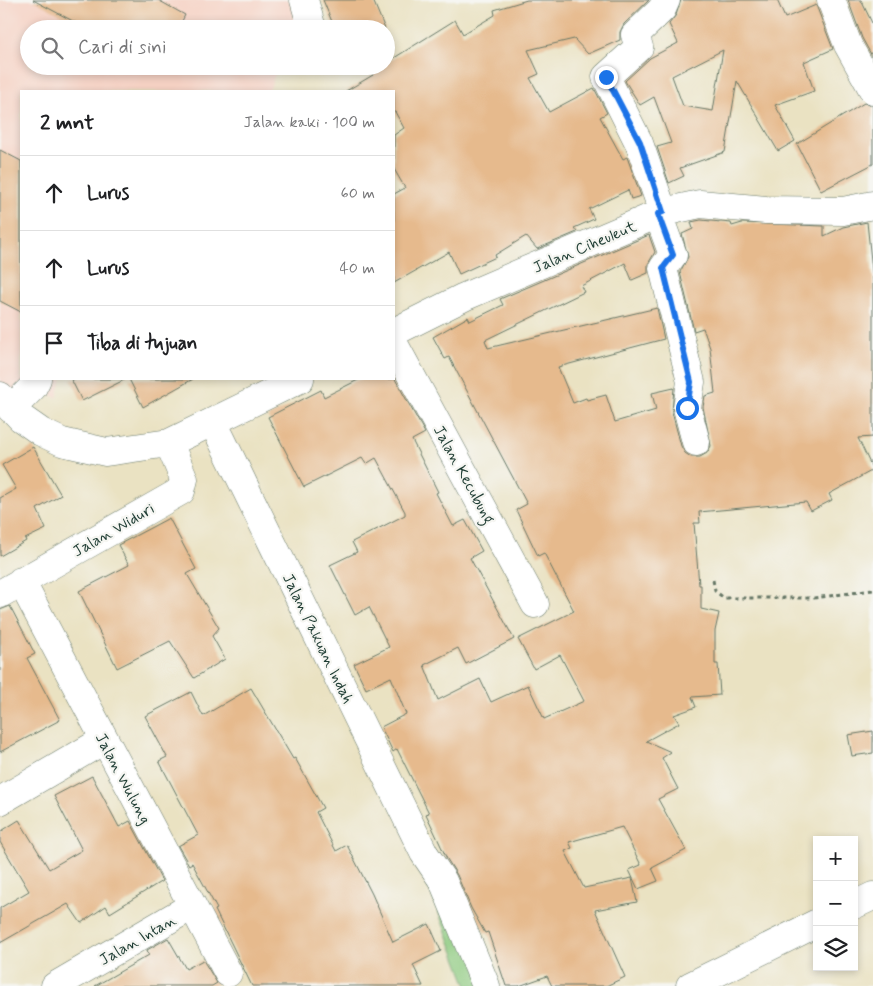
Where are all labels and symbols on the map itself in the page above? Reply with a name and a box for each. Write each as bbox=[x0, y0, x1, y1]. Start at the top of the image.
route end bbox=[595, 66, 618, 89]
street label: Jalan Ciheuleut bbox=[530, 216, 640, 279]
route start bbox=[676, 397, 699, 420]
street label: Jalan Kecubung bbox=[427, 422, 499, 528]
street label: Jalan Widuri bbox=[69, 498, 158, 562]
street label: Jalan Pakuan Indah bbox=[277, 570, 358, 707]
street label: Jalan Wulung bbox=[90, 730, 156, 828]
street label: Jalan Intan bbox=[96, 910, 180, 971]

